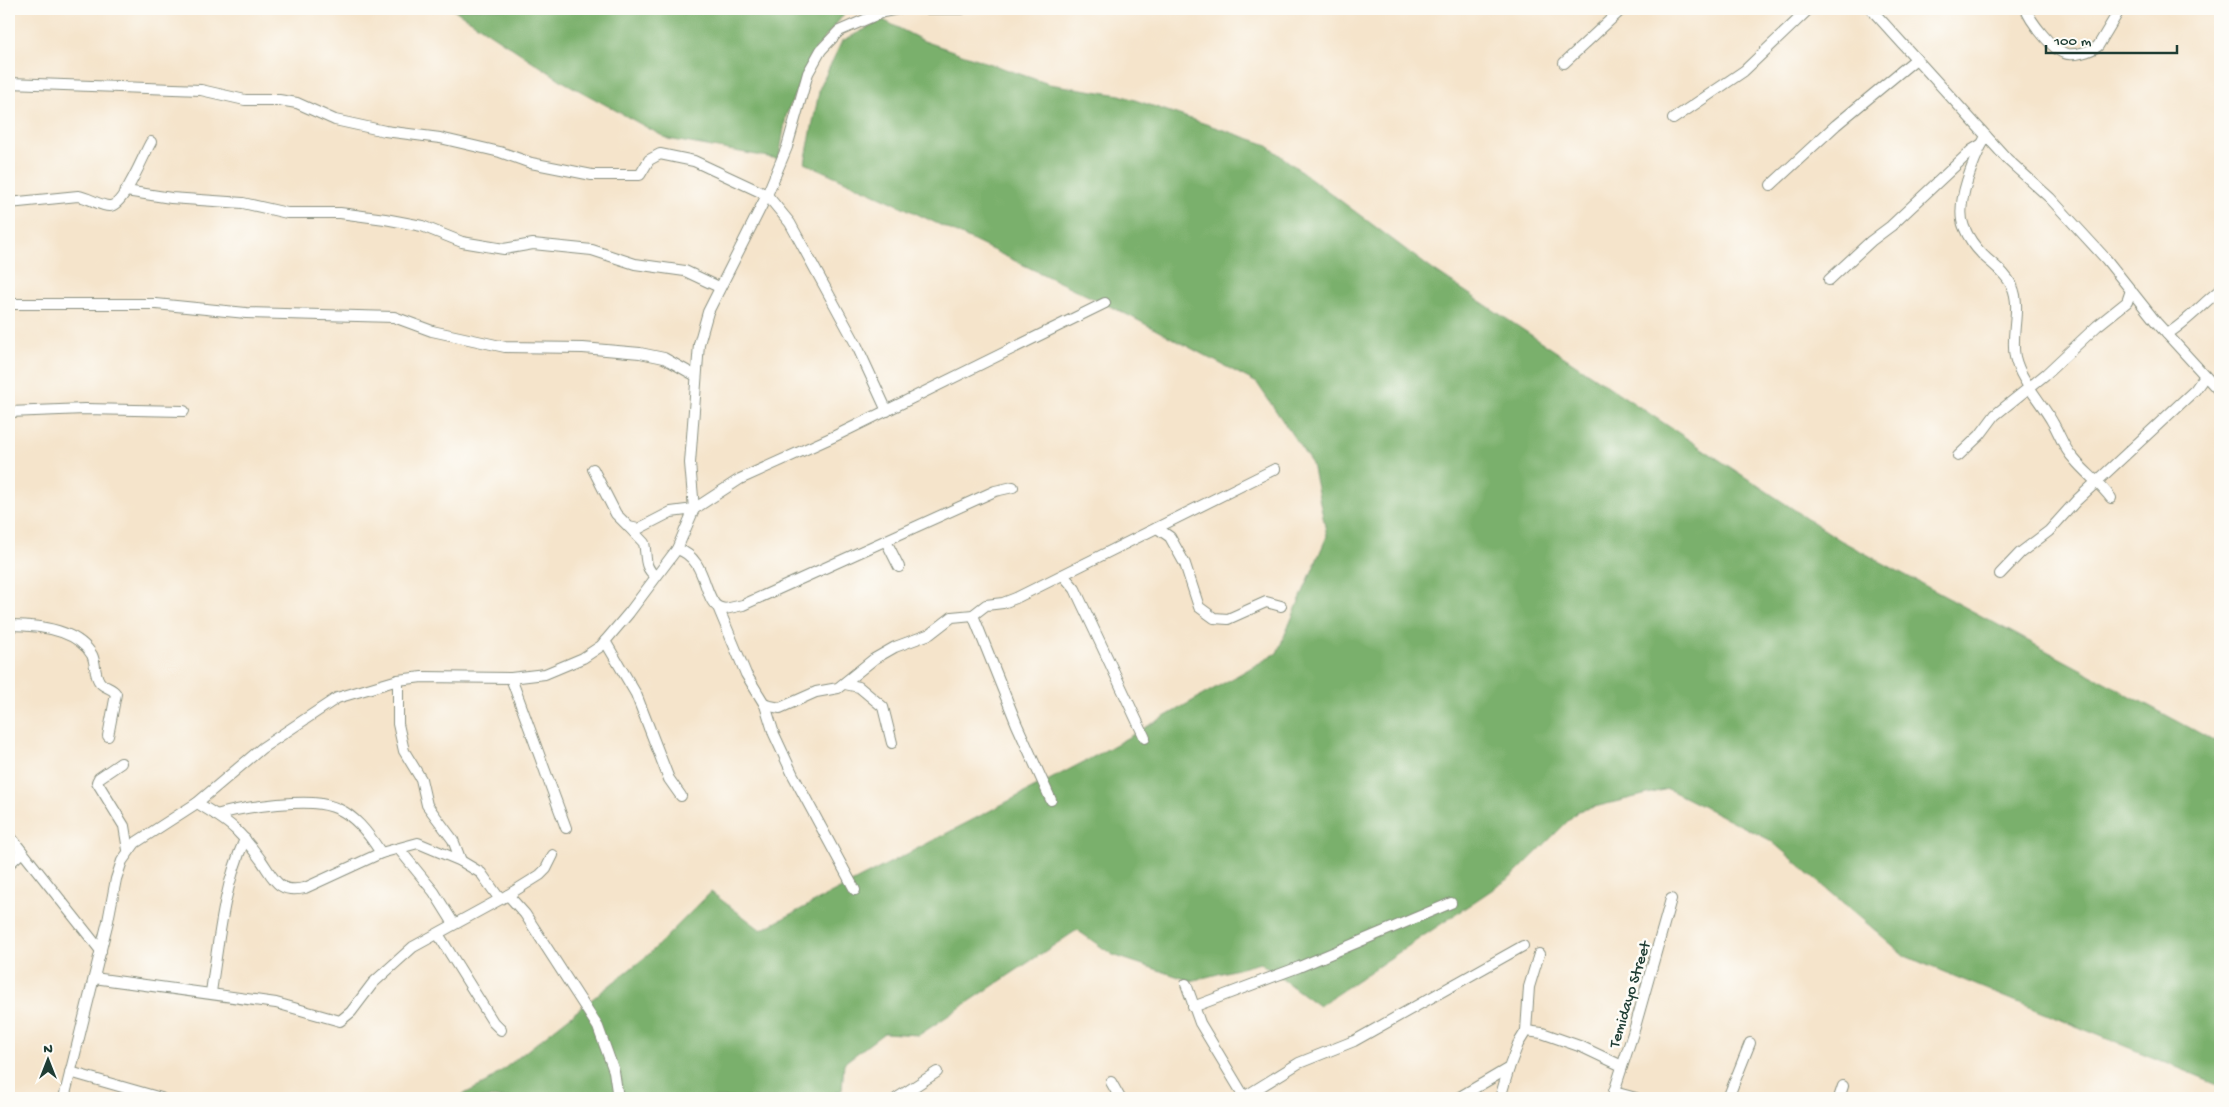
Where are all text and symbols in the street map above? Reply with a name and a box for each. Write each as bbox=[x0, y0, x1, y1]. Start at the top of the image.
scale bar bbox=[2046, 22, 2178, 54]
text: 100 m bbox=[2053, 33, 2092, 51]
street label: Temidayo Street bbox=[1606, 938, 1657, 1051]
north arrow bbox=[22, 1034, 72, 1084]
text: N bbox=[43, 1041, 53, 1058]

